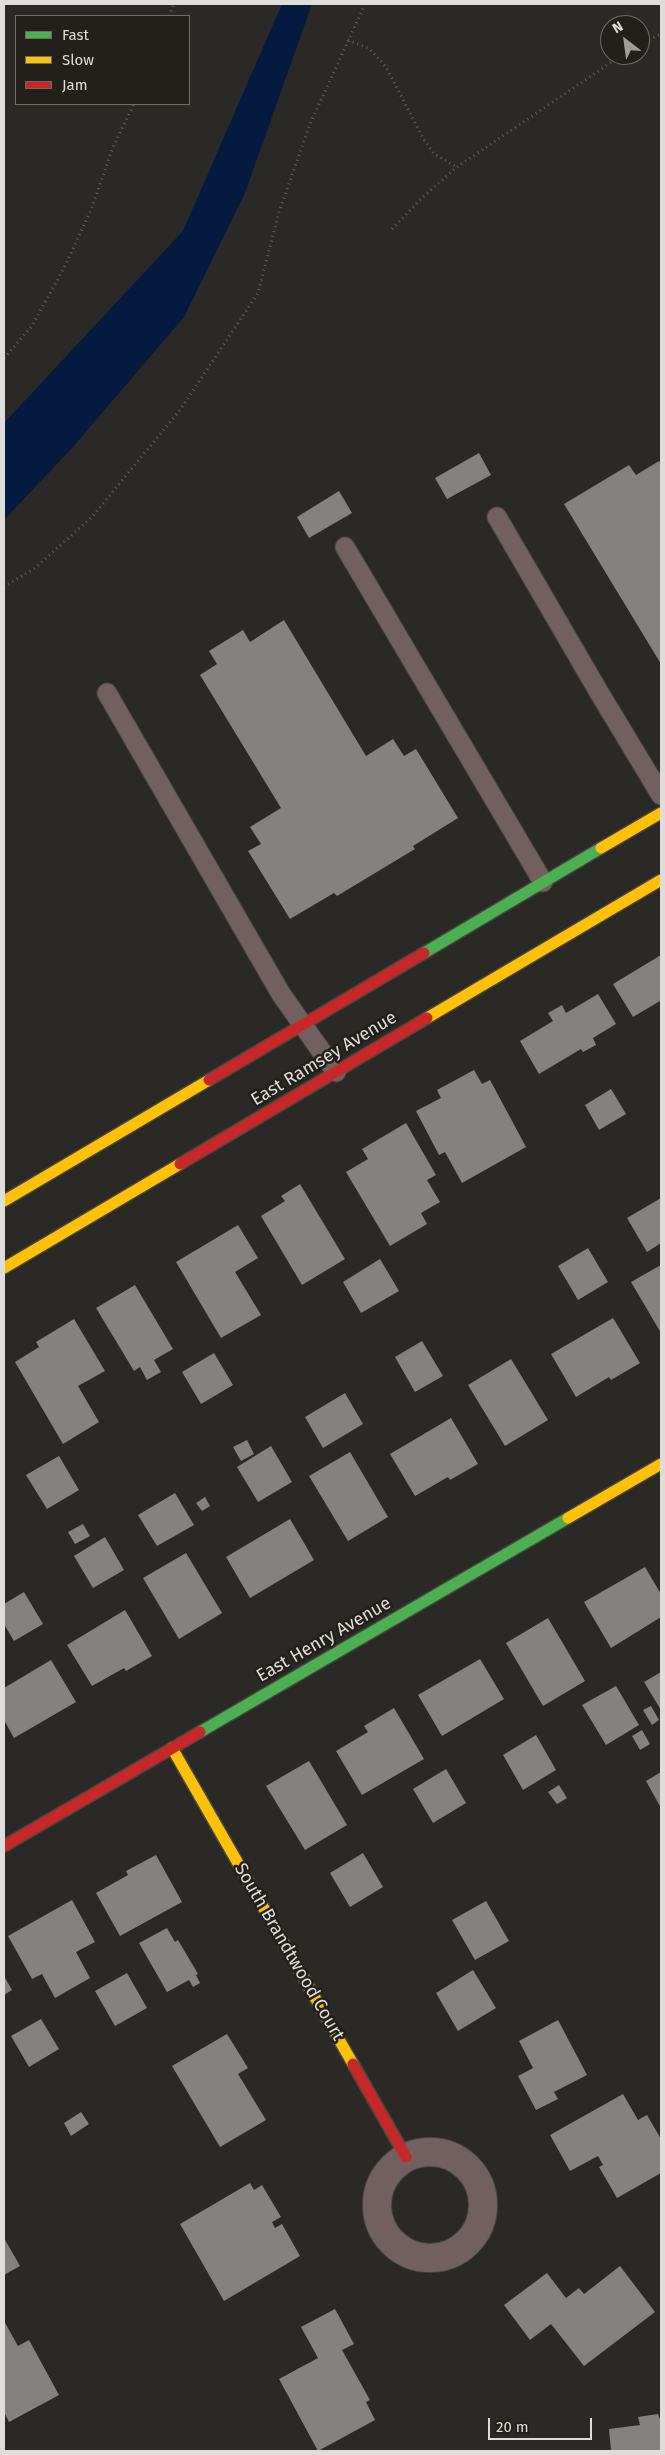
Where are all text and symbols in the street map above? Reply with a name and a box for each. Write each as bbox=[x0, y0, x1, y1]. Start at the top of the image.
legend bbox=[15, 15, 190, 105]
north arrow bbox=[600, 15, 650, 65]
text: N bbox=[609, 18, 626, 37]
text: Fast bbox=[62, 26, 89, 44]
text: Slow bbox=[62, 51, 94, 69]
text: Jam bbox=[62, 76, 88, 94]
street label: East Ramsey Avenue bbox=[247, 1007, 401, 1111]
street label: East Henry Avenue bbox=[253, 1593, 395, 1687]
street label: South Brandtwood Court bbox=[229, 1860, 349, 2044]
scale bar bbox=[490, 2408, 594, 2440]
text: 20 m bbox=[496, 2418, 529, 2436]

